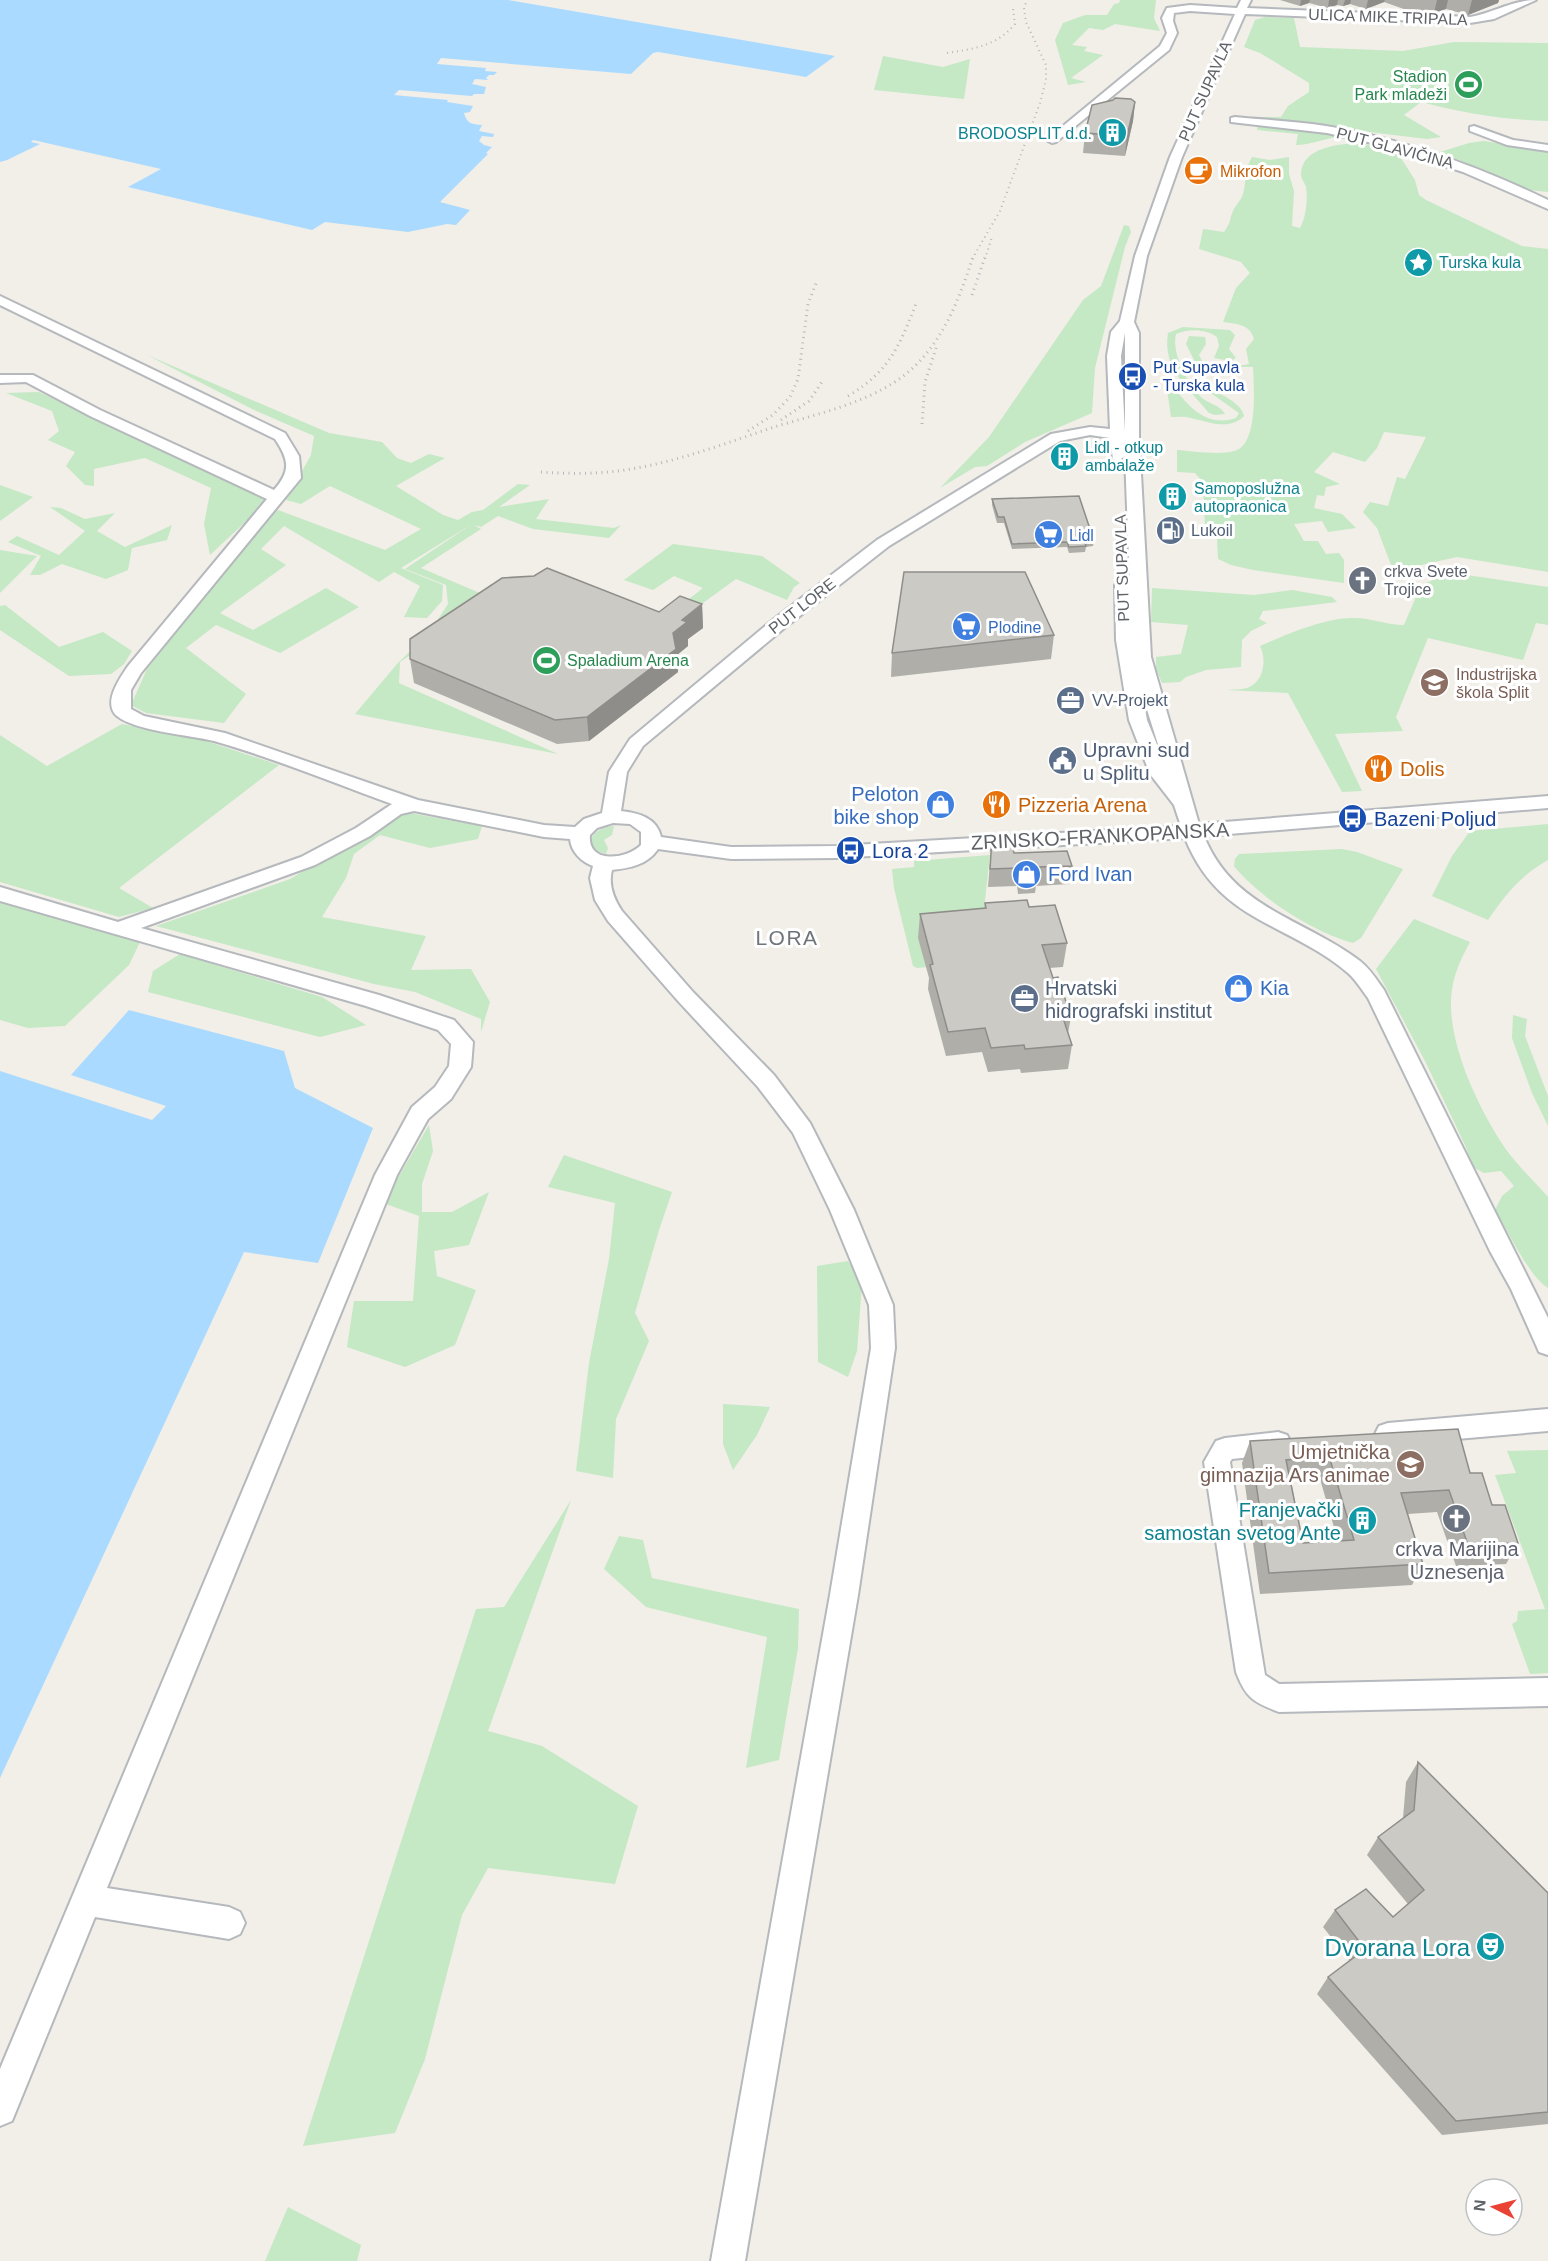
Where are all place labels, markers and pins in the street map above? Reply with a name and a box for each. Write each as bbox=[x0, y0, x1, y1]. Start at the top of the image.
place label: Stadion Park mladeži bbox=[1355, 68, 1447, 103]
sports icon: Stadion Park mladeži bbox=[1452, 69, 1484, 101]
building icon: BRODOSPLIT d.d. bbox=[1097, 117, 1129, 149]
place label: BRODOSPLIT d.d. bbox=[958, 125, 1092, 142]
cafe icon: Mikrofon bbox=[1183, 155, 1215, 187]
place label: Mikrofon bbox=[1220, 163, 1281, 180]
place icon: Turska kula bbox=[1402, 246, 1434, 278]
place label: Turska kula bbox=[1439, 254, 1521, 271]
place label: Put Supavla - Turska kula bbox=[1153, 359, 1245, 394]
bus stop icon: Put Supavla - Turska kula bbox=[1116, 360, 1148, 392]
place label: Lidl - otkup ambalaže bbox=[1085, 439, 1163, 474]
building icon: Lidl - otkup ambalaže bbox=[1048, 440, 1080, 472]
place label: Samoposlužna autopraonica bbox=[1194, 480, 1300, 515]
building icon: Samoposlužna autopraonica bbox=[1157, 481, 1189, 513]
fuel station icon: Lukoil bbox=[1154, 514, 1186, 546]
supermarket icon: Lidl bbox=[1032, 519, 1064, 551]
place label: Lukoil bbox=[1191, 522, 1233, 539]
place label: Lidl bbox=[1069, 527, 1094, 544]
place label: crkva Svete Trojice bbox=[1384, 563, 1468, 598]
church icon: crkva Svete Trojice bbox=[1347, 564, 1379, 596]
supermarket icon: Plodine bbox=[951, 611, 983, 643]
place label: Plodine bbox=[988, 619, 1041, 636]
sports icon: Spaladium Arena bbox=[530, 644, 562, 676]
place label: Spaladium Arena bbox=[567, 652, 689, 669]
place label: Industrijska škola Split bbox=[1456, 666, 1537, 701]
school or university icon: Industrijska škola Split bbox=[1419, 667, 1451, 699]
office icon: VV-Projekt bbox=[1055, 684, 1087, 716]
place label: VV-Projekt bbox=[1092, 692, 1168, 709]
place label: Upravni sud u Splitu bbox=[1083, 739, 1190, 784]
public building icon: Upravni sud u Splitu bbox=[1046, 745, 1078, 777]
restaurant icon: Dolis bbox=[1363, 753, 1395, 785]
place label: Dolis bbox=[1400, 758, 1444, 780]
place label: Peloton bike shop bbox=[833, 783, 919, 828]
shop icon: Peloton bike shop bbox=[924, 789, 956, 821]
restaurant icon: Pizzeria Arena bbox=[981, 789, 1013, 821]
place label: Pizzeria Arena bbox=[1018, 794, 1148, 816]
bus stop icon: Bazeni Poljud bbox=[1337, 803, 1369, 835]
place label: Bazeni Poljud bbox=[1374, 808, 1496, 830]
bus stop icon: Lora 2 bbox=[835, 835, 867, 867]
place label: Lora 2 bbox=[872, 840, 929, 862]
shop icon: Ford Ivan bbox=[1011, 858, 1043, 890]
place label: Ford Ivan bbox=[1048, 863, 1132, 885]
shop icon: Kia bbox=[1223, 972, 1255, 1004]
place label: Hrvatski hidrografski institut bbox=[1045, 977, 1212, 1022]
place label: Kia bbox=[1260, 977, 1290, 999]
office icon: Hrvatski hidrografski institut bbox=[1008, 983, 1040, 1015]
place label: Umjetnička gimnazija Ars animae bbox=[1200, 1441, 1391, 1486]
school or university icon: Umjetnička gimnazija Ars animae bbox=[1395, 1448, 1427, 1480]
place label: Franjevački samostan svetog Ante bbox=[1144, 1499, 1341, 1544]
church icon: crkva Marijina Uznesenja bbox=[1441, 1503, 1473, 1535]
building icon: Franjevački samostan svetog Ante bbox=[1346, 1505, 1378, 1537]
place label: crkva Marijina Uznesenja bbox=[1395, 1538, 1520, 1583]
theatre icon: Dvorana Lora bbox=[1475, 1931, 1507, 1963]
place label: Dvorana Lora bbox=[1325, 1934, 1471, 1961]

